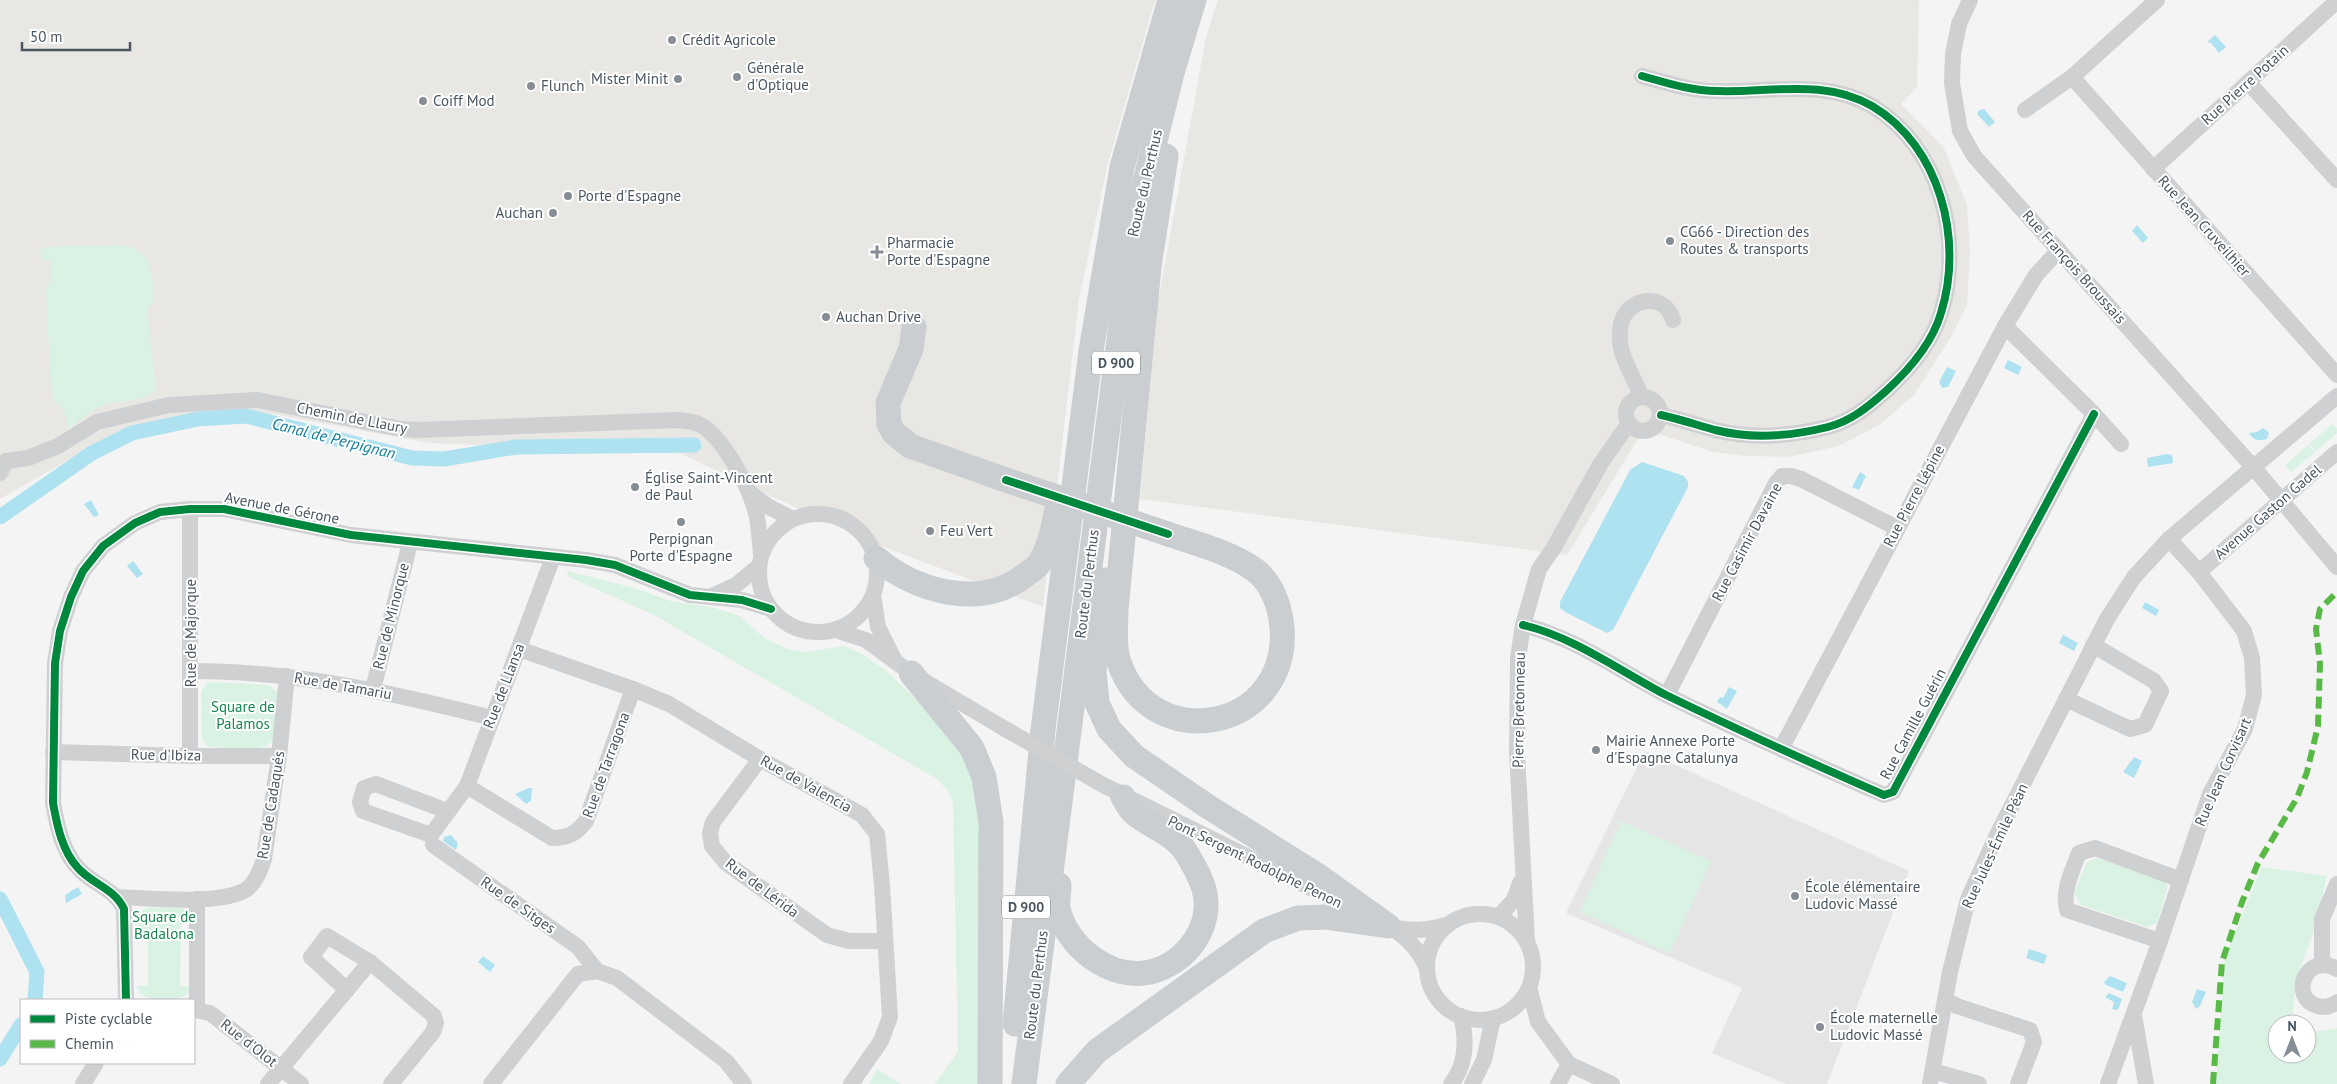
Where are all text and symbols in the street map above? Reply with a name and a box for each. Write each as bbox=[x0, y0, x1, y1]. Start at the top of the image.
scale bar bbox=[22, 20, 130, 52]
text: 50 m bbox=[30, 27, 63, 46]
place label: Crédit Agricole bbox=[682, 30, 776, 49]
marker: Crédit Agricole bbox=[666, 34, 678, 46]
street label: Rue Pierre Potain bbox=[2197, 40, 2292, 129]
place label: Générale d'Optique bbox=[747, 58, 809, 94]
place label: Mister Minit bbox=[591, 69, 668, 88]
marker: Générale d'Optique bbox=[731, 71, 743, 83]
marker: Mister Minit bbox=[672, 73, 684, 85]
place label: Flunch bbox=[541, 76, 584, 95]
marker: Flunch bbox=[525, 80, 537, 92]
place label: Coiff Mod bbox=[433, 91, 495, 110]
marker: Coiff Mod bbox=[417, 95, 429, 107]
street label: Route du Perthus bbox=[1123, 127, 1166, 238]
street label: Rue Jean Cruveilhier bbox=[2154, 171, 2255, 280]
place label: Porte d'Espagne bbox=[578, 186, 681, 205]
marker: Porte d'Espagne bbox=[562, 190, 574, 202]
place label: Auchan bbox=[496, 203, 543, 222]
street label: Rue François Broussais bbox=[2018, 206, 2130, 327]
marker: Auchan bbox=[547, 207, 559, 219]
place label: CG66 - Direction des Routes & transports bbox=[1680, 222, 1809, 258]
place label: Pharmacie Porte d'Espagne bbox=[887, 233, 990, 269]
marker: CG66 - Direction des Routes & transports bbox=[1664, 235, 1676, 247]
marker: Pharmacie Porte d'Espagne bbox=[871, 246, 883, 258]
place label: Auchan Drive bbox=[836, 307, 921, 326]
marker: Auchan Drive bbox=[820, 311, 832, 323]
road number: D 900 bbox=[1092, 352, 1140, 374]
street label: Chemin de Llaury bbox=[295, 397, 409, 438]
water label: Canal de Perpignan bbox=[270, 413, 398, 463]
street label: Rue Pierre Lépine bbox=[1879, 442, 1948, 550]
street label: Avenue Gaston Gadel bbox=[2210, 460, 2326, 563]
place label: Église Saint-Vincent de Paul bbox=[645, 468, 773, 504]
street label: Rue Casimir Davaine bbox=[1707, 479, 1786, 604]
marker: Église Saint-Vincent de Paul bbox=[629, 481, 641, 493]
street label: Avenue de Gérone bbox=[223, 487, 341, 528]
marker: Perpignan Porte d'Espagne bbox=[675, 516, 687, 528]
place label: Feu Vert bbox=[940, 521, 993, 540]
marker: Feu Vert bbox=[924, 525, 936, 537]
street label: Route du Perthus bbox=[1070, 528, 1103, 640]
place label: Perpignan Porte d'Espagne bbox=[629, 529, 733, 565]
street label: Rue de Minorque bbox=[368, 561, 413, 671]
street label: Rue de Majorque bbox=[181, 579, 200, 687]
street label: Rue de Llansa bbox=[479, 641, 528, 731]
street label: Pierre Bretonneau bbox=[1508, 652, 1529, 768]
street label: Rue Camille Guérin bbox=[1875, 665, 1950, 783]
street label: Rue de Tamariu bbox=[293, 668, 393, 703]
park label: Square de Palamos bbox=[211, 697, 275, 733]
street label: Rue de Tarragona bbox=[578, 709, 633, 820]
street label: Rue Jean Corvisart bbox=[2190, 715, 2255, 829]
place label: Mairie Annexe Porte d'Espagne Catalunya bbox=[1606, 731, 1739, 767]
street label: Rue d'Ibiza bbox=[131, 744, 201, 765]
marker: Mairie Annexe Porte d'Espagne Catalunya bbox=[1590, 744, 1602, 756]
street label: Rue de Cadaqués bbox=[253, 749, 288, 860]
street label: Rue de Valencia bbox=[757, 751, 855, 816]
street label: Rue Jules-Émile Péan bbox=[1957, 780, 2032, 911]
street label: Pont Sergent Rodolphe Penon bbox=[1165, 811, 1345, 912]
street label: Rue de Lérida bbox=[722, 854, 803, 921]
street label: Rue de Sitges bbox=[477, 872, 559, 937]
place label: École élémentaire Ludovic Massé bbox=[1805, 877, 1920, 913]
marker: École élémentaire Ludovic Massé bbox=[1789, 890, 1801, 902]
road number: D 900 bbox=[1002, 896, 1050, 919]
park label: Square de Badalona bbox=[132, 907, 196, 943]
street label: Route du Perthus bbox=[1019, 929, 1052, 1041]
legend bbox=[20, 999, 195, 1064]
place label: École maternelle Ludovic Massé bbox=[1830, 1008, 1938, 1044]
text: Piste cyclable bbox=[65, 1009, 152, 1028]
street label: Rue d'Olot bbox=[217, 1014, 282, 1071]
north arrow bbox=[2267, 1014, 2317, 1064]
text: N bbox=[2287, 1017, 2297, 1035]
marker: École maternelle Ludovic Massé bbox=[1814, 1021, 1826, 1033]
text: Chemin bbox=[65, 1034, 114, 1053]

